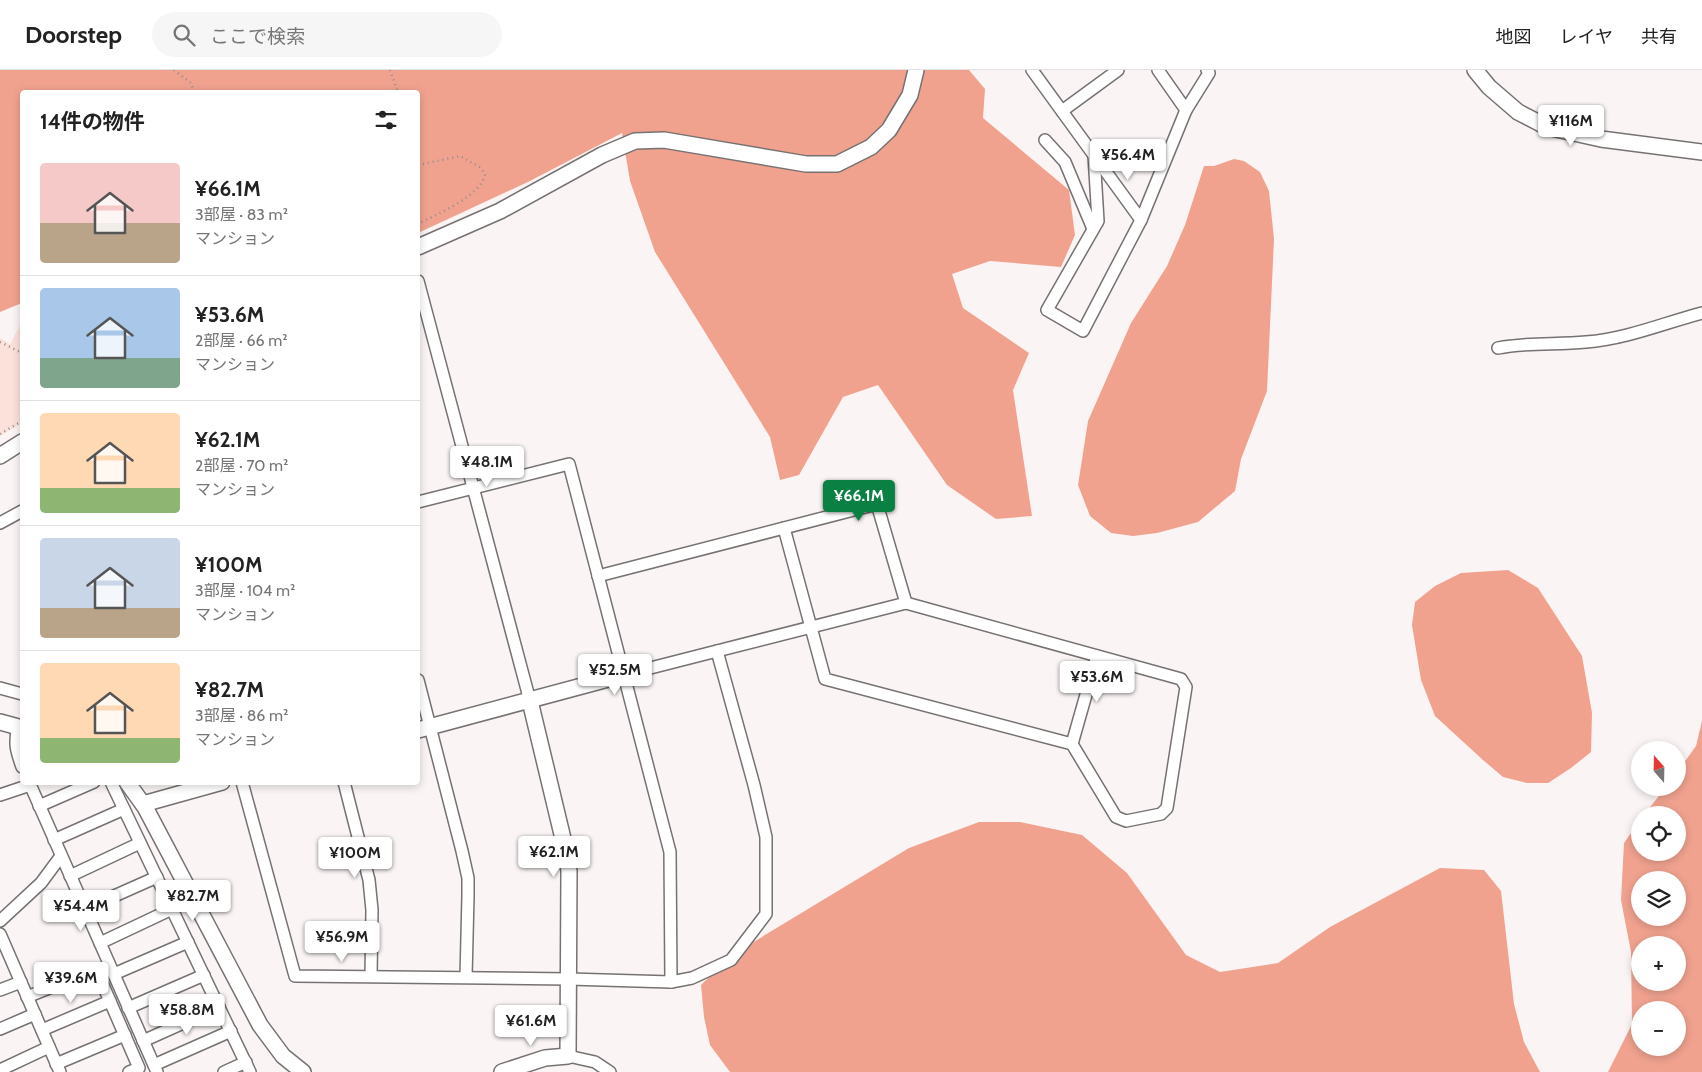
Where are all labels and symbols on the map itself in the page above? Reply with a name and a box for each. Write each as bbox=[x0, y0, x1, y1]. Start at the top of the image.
pin: ¥116M bbox=[1536, 104, 1606, 147]
pin: ¥56.4M bbox=[1087, 138, 1169, 181]
pin: ¥48.1M bbox=[446, 446, 528, 488]
pin: ¥66.1M bbox=[818, 480, 900, 522]
pin: ¥52.5M bbox=[574, 654, 656, 696]
pin: ¥53.6M bbox=[1056, 660, 1138, 703]
north arrow bbox=[1631, 741, 1686, 796]
pin: ¥100M bbox=[320, 836, 390, 879]
pin: ¥62.1M bbox=[513, 836, 595, 878]
pin: ¥82.7M bbox=[152, 880, 234, 922]
pin: ¥54.4M bbox=[40, 890, 122, 932]
pin: ¥56.9M bbox=[301, 920, 383, 963]
pin: ¥39.6M bbox=[30, 962, 112, 1004]
pin: ¥58.8M bbox=[146, 994, 228, 1036]
pin: ¥61.6M bbox=[490, 1004, 572, 1047]

